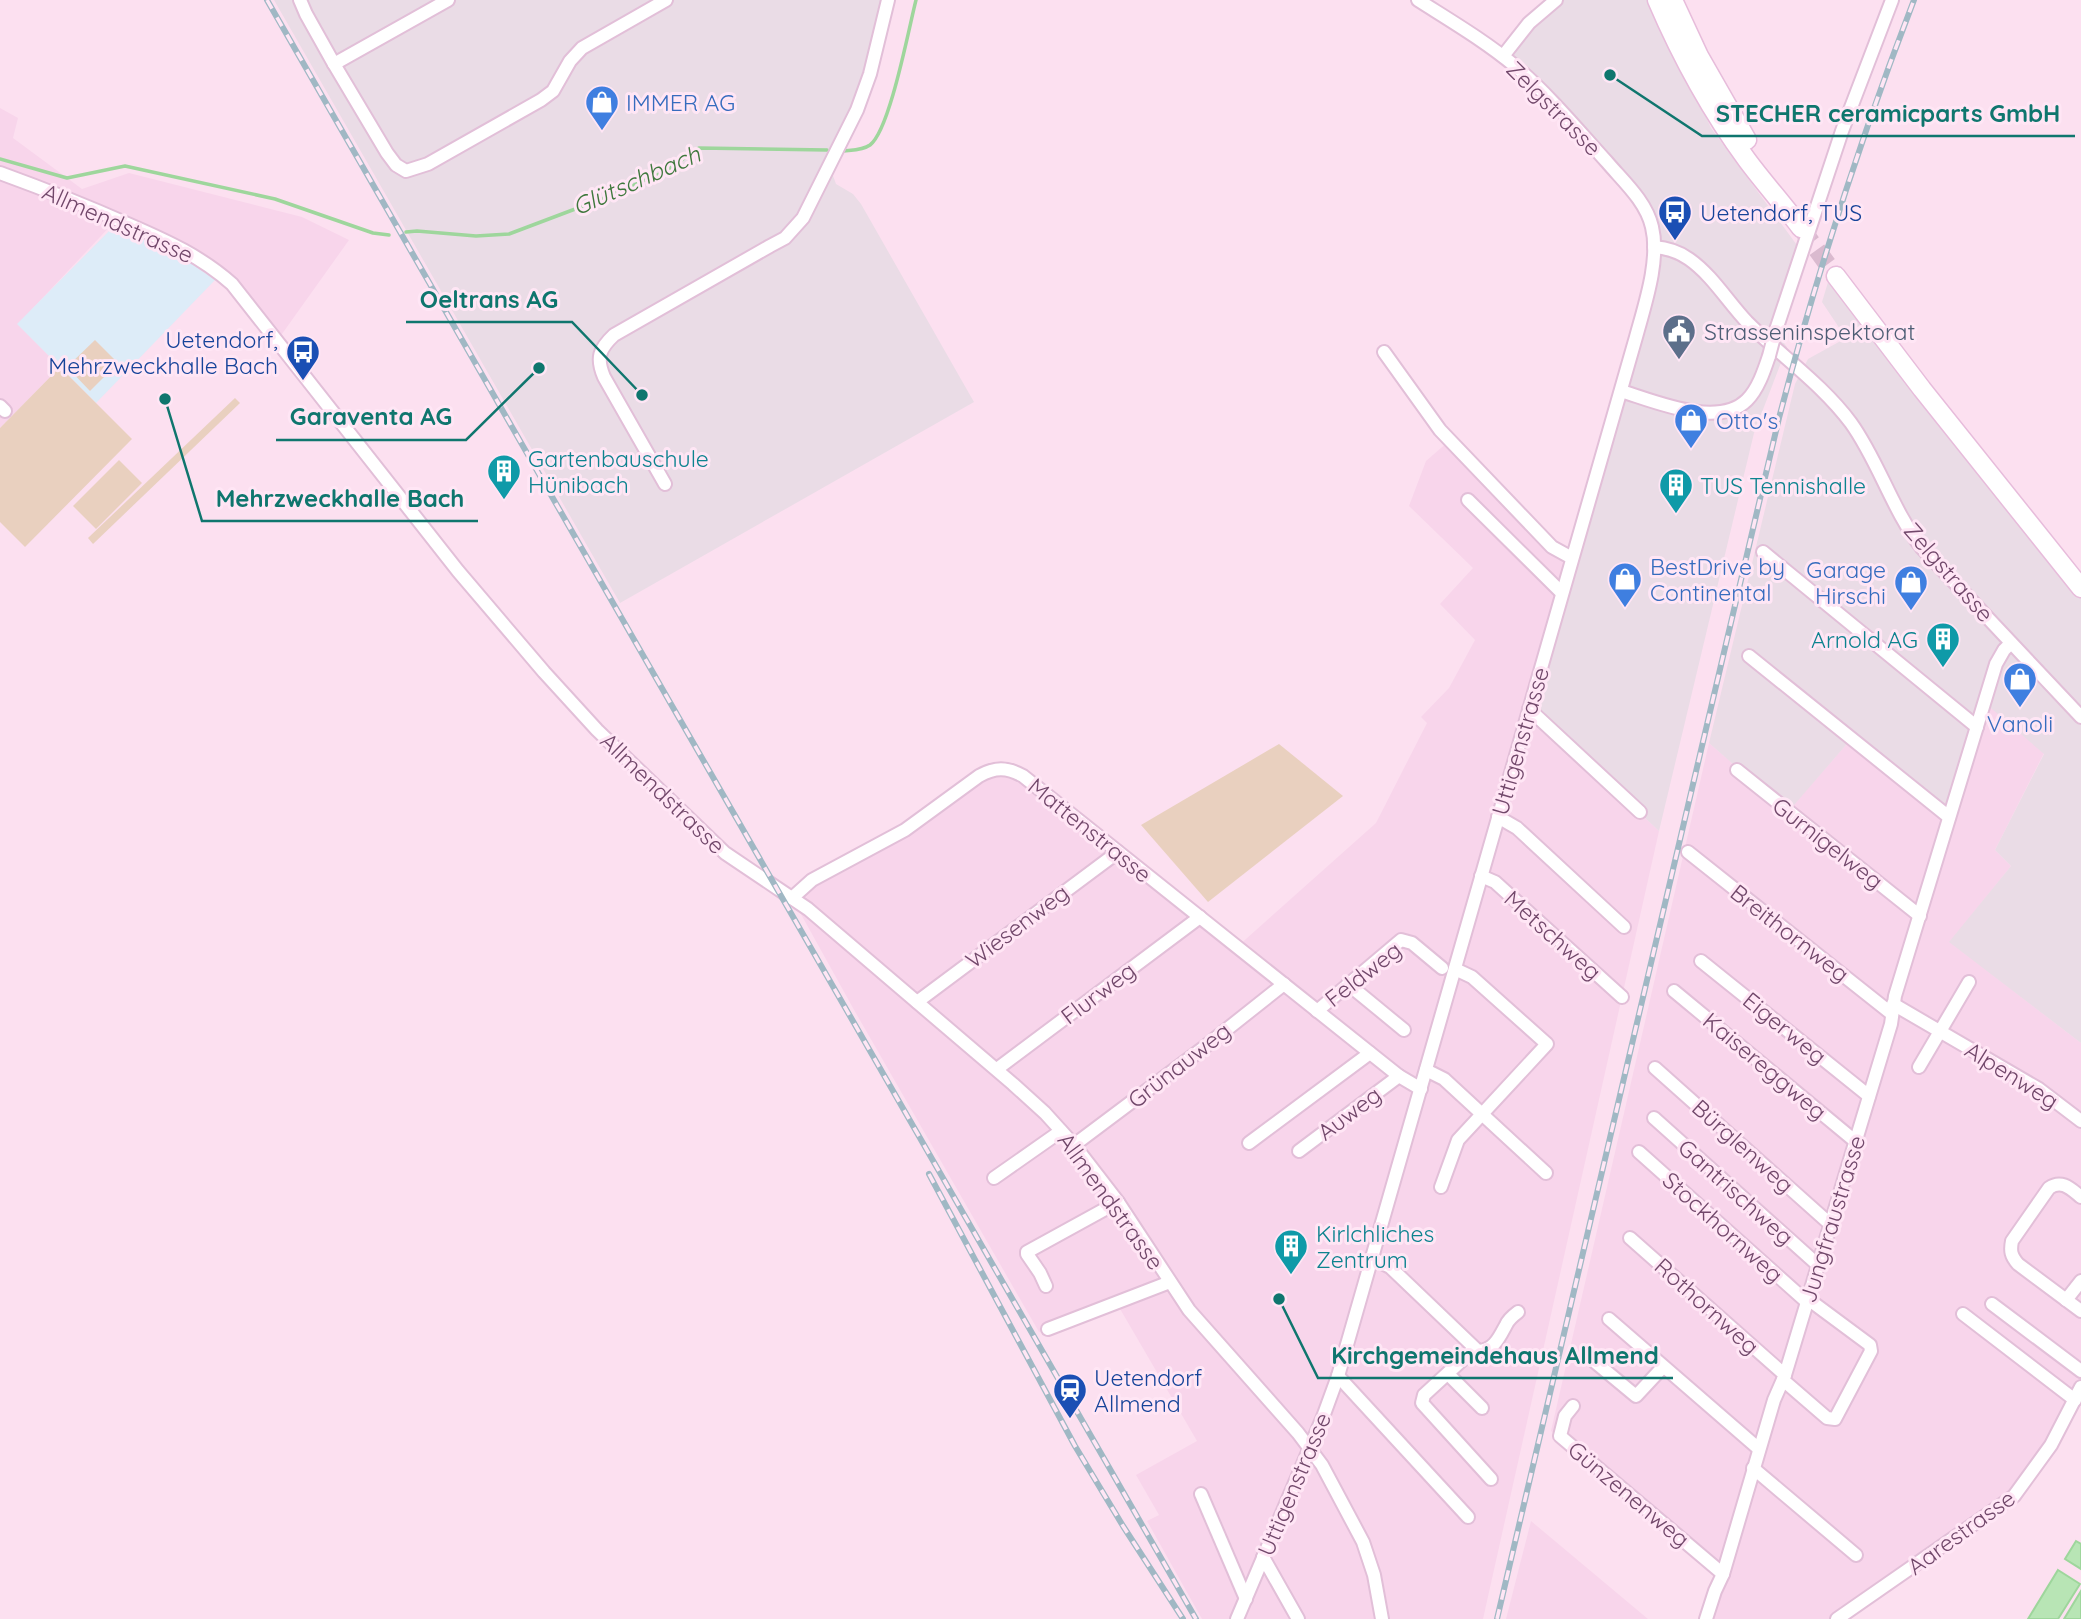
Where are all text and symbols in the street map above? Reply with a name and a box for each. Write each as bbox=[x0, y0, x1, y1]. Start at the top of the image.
street label: Zelgstrasse bbox=[1500, 54, 1608, 162]
shop icon: IMMER AG bbox=[583, 83, 621, 132]
place label: IMMER AG bbox=[626, 88, 735, 117]
callout: STECHER ceramicparts GmbH bbox=[1702, 91, 2075, 136]
text: STECHER ceramicparts GmbH bbox=[1716, 98, 2060, 128]
water label: Glütschbach bbox=[567, 138, 705, 222]
street label: Allmendstrasse bbox=[38, 177, 198, 269]
bus stop icon: Uetendorf, TUS bbox=[1656, 193, 1694, 242]
place label: Uetendorf, TUS bbox=[1700, 198, 1862, 227]
callout: Oeltrans AG bbox=[406, 277, 572, 322]
text: Oeltrans AG bbox=[420, 284, 558, 314]
public building icon: Strasseninspektorat bbox=[1660, 312, 1698, 361]
place label: Strasseninspektorat bbox=[1704, 317, 1915, 346]
place label: Uetendorf, Mehrzweckhalle Bach bbox=[48, 325, 278, 380]
bus stop icon: Uetendorf, Mehrzweckhalle Bach bbox=[284, 333, 322, 382]
callout: Garaventa AG bbox=[276, 395, 466, 440]
text: Garaventa AG bbox=[290, 401, 452, 431]
shop icon: Otto's bbox=[1672, 401, 1710, 450]
place label: Otto's bbox=[1716, 406, 1778, 435]
place label: Gartenbauschule Hünibach bbox=[528, 444, 709, 499]
building icon: Gartenbauschule Hünibach bbox=[485, 452, 523, 501]
building icon: TUS Tennishalle bbox=[1657, 466, 1695, 515]
place label: TUS Tennishalle bbox=[1700, 471, 1866, 500]
callout: Mehrzweckhalle Bach bbox=[202, 476, 478, 521]
text: Mehrzweckhalle Bach bbox=[216, 483, 464, 513]
street label: Zelgstrasse bbox=[1898, 516, 2000, 628]
place label: BestDrive by Continental bbox=[1650, 552, 1785, 607]
place label: Garage Hirschi bbox=[1806, 555, 1886, 610]
shop icon: BestDrive by Continental bbox=[1606, 560, 1644, 609]
shop icon: Garage Hirschi bbox=[1892, 563, 1930, 612]
building icon: Arnold AG bbox=[1924, 620, 1962, 669]
place label: Arnold AG bbox=[1811, 625, 1918, 654]
shop icon: Vanoli bbox=[2001, 660, 2039, 709]
street label: Uttigenstrasse bbox=[1485, 664, 1555, 818]
place label: Vanoli bbox=[1987, 709, 2053, 738]
street label: Allmendstrasse bbox=[595, 726, 731, 860]
street label: Mattenstrasse bbox=[1022, 771, 1158, 889]
street label: Gurnigelweg bbox=[1767, 791, 1889, 895]
street label: Wiesenweg bbox=[960, 878, 1074, 974]
street label: Breithornweg bbox=[1725, 878, 1855, 988]
street label: Metschweg bbox=[1498, 884, 1608, 986]
street label: Feldweg bbox=[1319, 935, 1407, 1013]
street label: Flurweg bbox=[1055, 956, 1141, 1030]
street label: Eigerweg bbox=[1737, 985, 1833, 1071]
street label: Kaisereggweg bbox=[1697, 1006, 1833, 1126]
street label: Grünauweg bbox=[1122, 1016, 1236, 1114]
street label: Alpenweg bbox=[1960, 1035, 2064, 1115]
street label: Auweg bbox=[1311, 1080, 1387, 1146]
street label: Bürglenweg bbox=[1686, 1093, 1800, 1199]
street label: Allmendstrasse bbox=[1052, 1127, 1170, 1275]
street label: Jungfraustrasse bbox=[1793, 1132, 1871, 1306]
street label: Gantrischweg bbox=[1672, 1133, 1800, 1251]
street label: Stockhornweg bbox=[1657, 1165, 1789, 1289]
place label: Kirlchliches Zentrum bbox=[1316, 1219, 1434, 1274]
building icon: Kirlchliches Zentrum bbox=[1272, 1227, 1310, 1276]
street label: Rothornweg bbox=[1649, 1252, 1765, 1360]
callout: Kirchgemeindehaus Allmend bbox=[1318, 1333, 1673, 1378]
text: Kirchgemeindehaus Allmend bbox=[1331, 1340, 1659, 1370]
place label: Uetendorf Allmend bbox=[1094, 1363, 1202, 1418]
station icon: Uetendorf Allmend bbox=[1051, 1371, 1089, 1420]
street label: Uttigenstrasse bbox=[1251, 1408, 1337, 1560]
street label: Günzenenweg bbox=[1562, 1435, 1696, 1553]
street label: Aarestrasse bbox=[1901, 1483, 2021, 1581]

